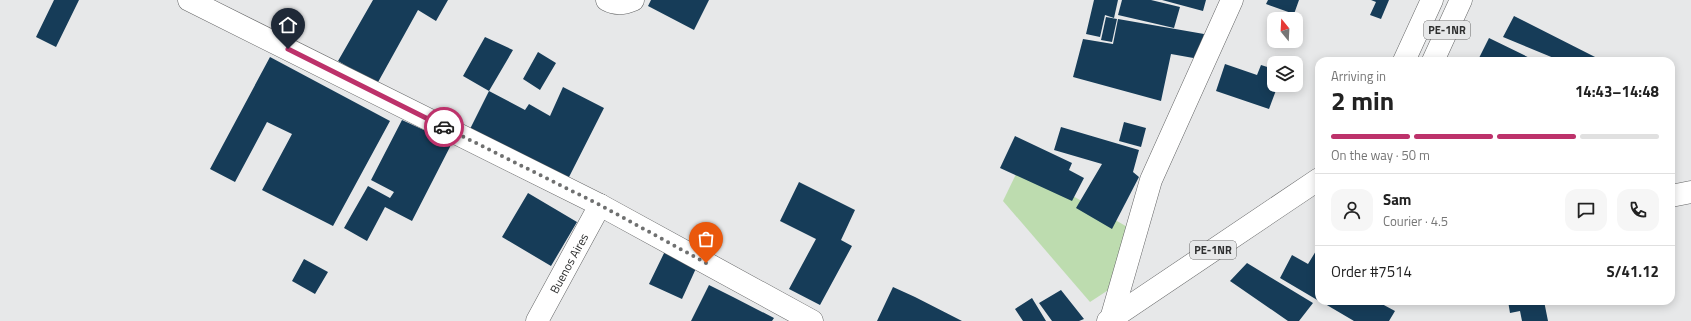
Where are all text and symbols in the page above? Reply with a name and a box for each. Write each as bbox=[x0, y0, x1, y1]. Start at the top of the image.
pin bbox=[271, 8, 305, 49]
north arrow bbox=[1267, 12, 1303, 48]
map controls bbox=[1267, 12, 1303, 92]
icon: home bbox=[277, 14, 299, 36]
road number: PE-1NR bbox=[1424, 21, 1470, 39]
button: layers bbox=[1267, 56, 1303, 92]
text: Arriving in bbox=[1331, 66, 1386, 86]
text: 14:43–14:48 bbox=[1575, 80, 1659, 103]
text: 2 min bbox=[1331, 81, 1394, 120]
courier bbox=[424, 107, 464, 147]
icon: car bbox=[433, 116, 455, 138]
text: On the way · 50 m bbox=[1331, 145, 1430, 165]
text: Sam bbox=[1383, 188, 1411, 211]
button: person bbox=[1331, 189, 1373, 231]
button: chat bbox=[1565, 189, 1607, 231]
button: phone bbox=[1617, 189, 1659, 231]
text: Courier · 4.5 bbox=[1383, 211, 1448, 231]
pin bbox=[689, 222, 723, 263]
icon: bag bbox=[695, 228, 717, 250]
street label: Buenos Aires bbox=[544, 229, 593, 297]
road number: PE-1NR bbox=[1190, 241, 1236, 259]
text: Order #7514 bbox=[1331, 260, 1412, 283]
text: S/41.12 bbox=[1606, 260, 1659, 283]

